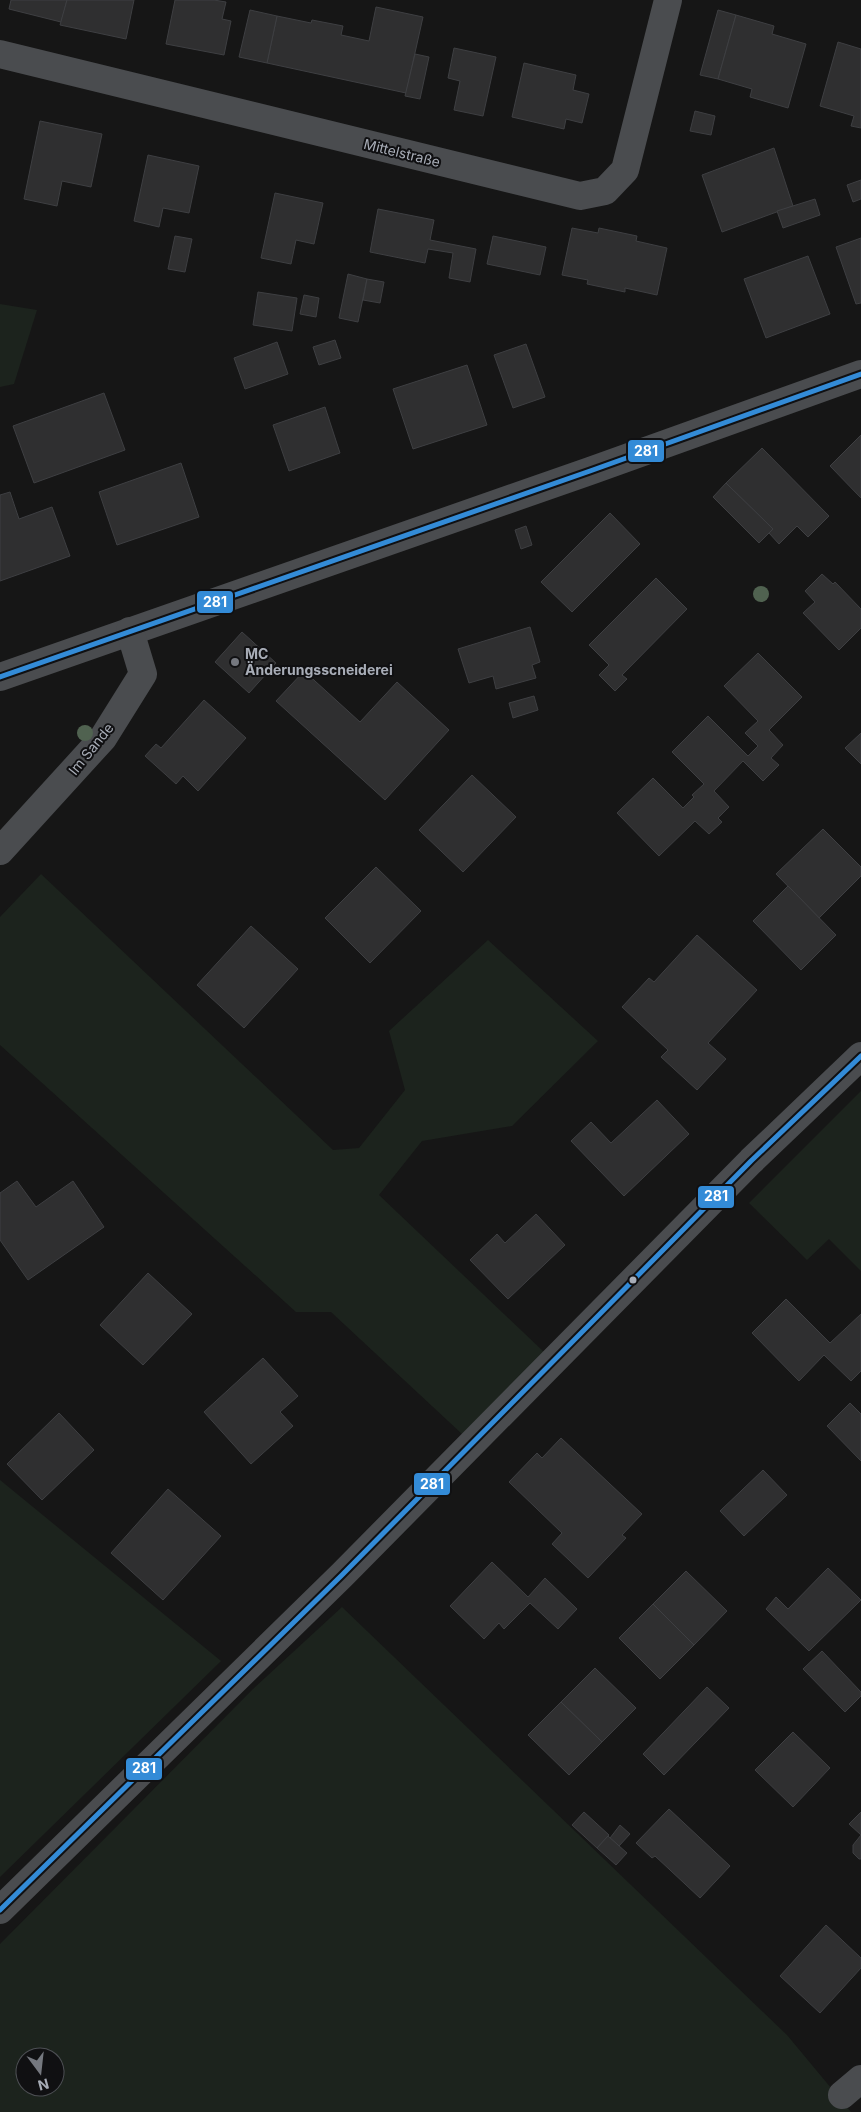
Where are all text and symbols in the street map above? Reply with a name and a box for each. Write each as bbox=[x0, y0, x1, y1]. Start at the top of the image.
street label: Mittelstraße bbox=[362, 135, 442, 170]
line badge: 281 bbox=[627, 439, 665, 463]
text: 281 bbox=[634, 442, 658, 459]
line badge: 281 bbox=[196, 590, 234, 614]
text: 281 bbox=[203, 593, 227, 610]
place label: MC Änderungsscneiderei bbox=[245, 645, 393, 678]
marker: MC Änderungsscneiderei bbox=[229, 656, 241, 668]
street label: Im Sande bbox=[65, 719, 117, 778]
line badge: 281 bbox=[697, 1185, 735, 1209]
text: 281 bbox=[704, 1187, 728, 1204]
unlabelled marker bbox=[628, 1275, 638, 1285]
line badge: 281 bbox=[413, 1472, 451, 1496]
text: 281 bbox=[420, 1475, 444, 1492]
line badge: 281 bbox=[125, 1757, 163, 1781]
text: 281 bbox=[132, 1759, 156, 1776]
north arrow bbox=[15, 2047, 65, 2097]
text: N bbox=[36, 2075, 51, 2095]

